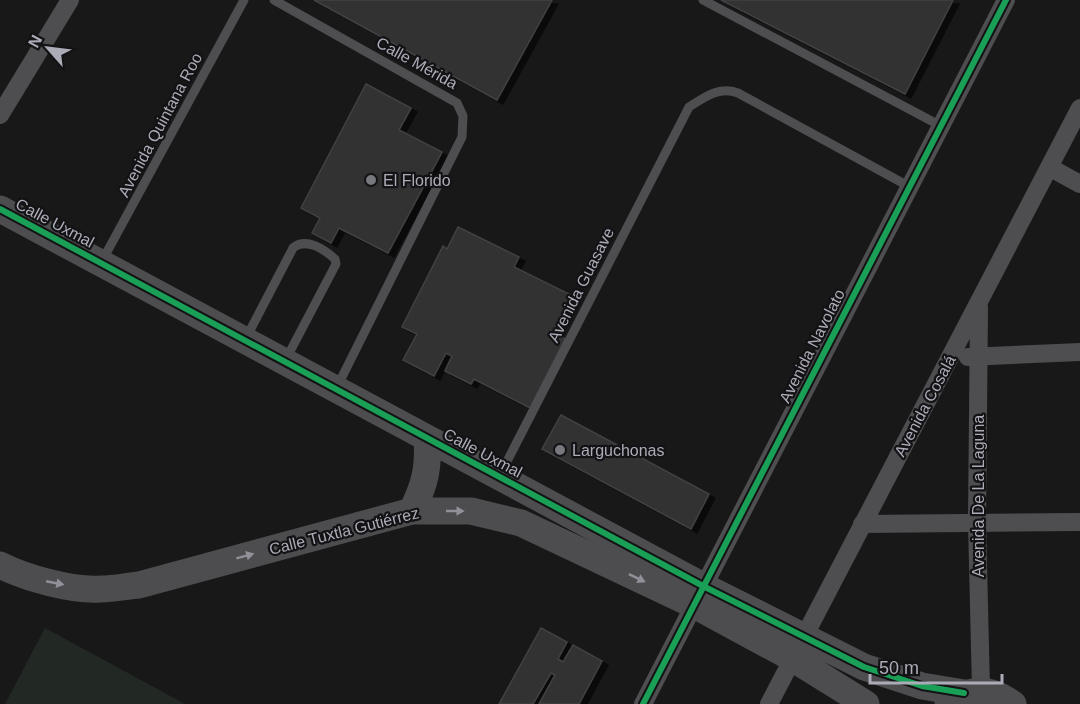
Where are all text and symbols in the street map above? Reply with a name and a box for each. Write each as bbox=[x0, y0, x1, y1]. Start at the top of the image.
north arrow bbox=[18, 18, 78, 78]
text: N bbox=[25, 32, 45, 50]
street label: Calle Mérida bbox=[374, 34, 460, 92]
street label: Avenida Quintana Roo bbox=[115, 50, 205, 200]
place label: El Florido bbox=[383, 172, 451, 189]
marker: El Florido bbox=[364, 173, 378, 187]
street label: Calle Uxmal bbox=[13, 195, 97, 251]
street label: Avenida Guasave bbox=[545, 225, 617, 345]
street label: Avenida Navolato bbox=[776, 286, 848, 406]
street label: Avenida Cosalá bbox=[891, 353, 959, 459]
street label: Avenida De La Laguna bbox=[970, 415, 987, 577]
street label: Calle Uxmal bbox=[441, 425, 525, 481]
place label: Larguchonas bbox=[572, 442, 665, 459]
marker: Larguchonas bbox=[553, 443, 567, 457]
street label: Calle Tuxtla Gutiérrez bbox=[267, 504, 421, 558]
one-way arrow bbox=[446, 506, 465, 516]
one-way arrow bbox=[237, 551, 255, 560]
one-way arrow bbox=[628, 573, 645, 583]
one-way arrow bbox=[46, 579, 65, 588]
scale bar bbox=[870, 647, 1002, 685]
text: 50 m bbox=[879, 658, 919, 678]

